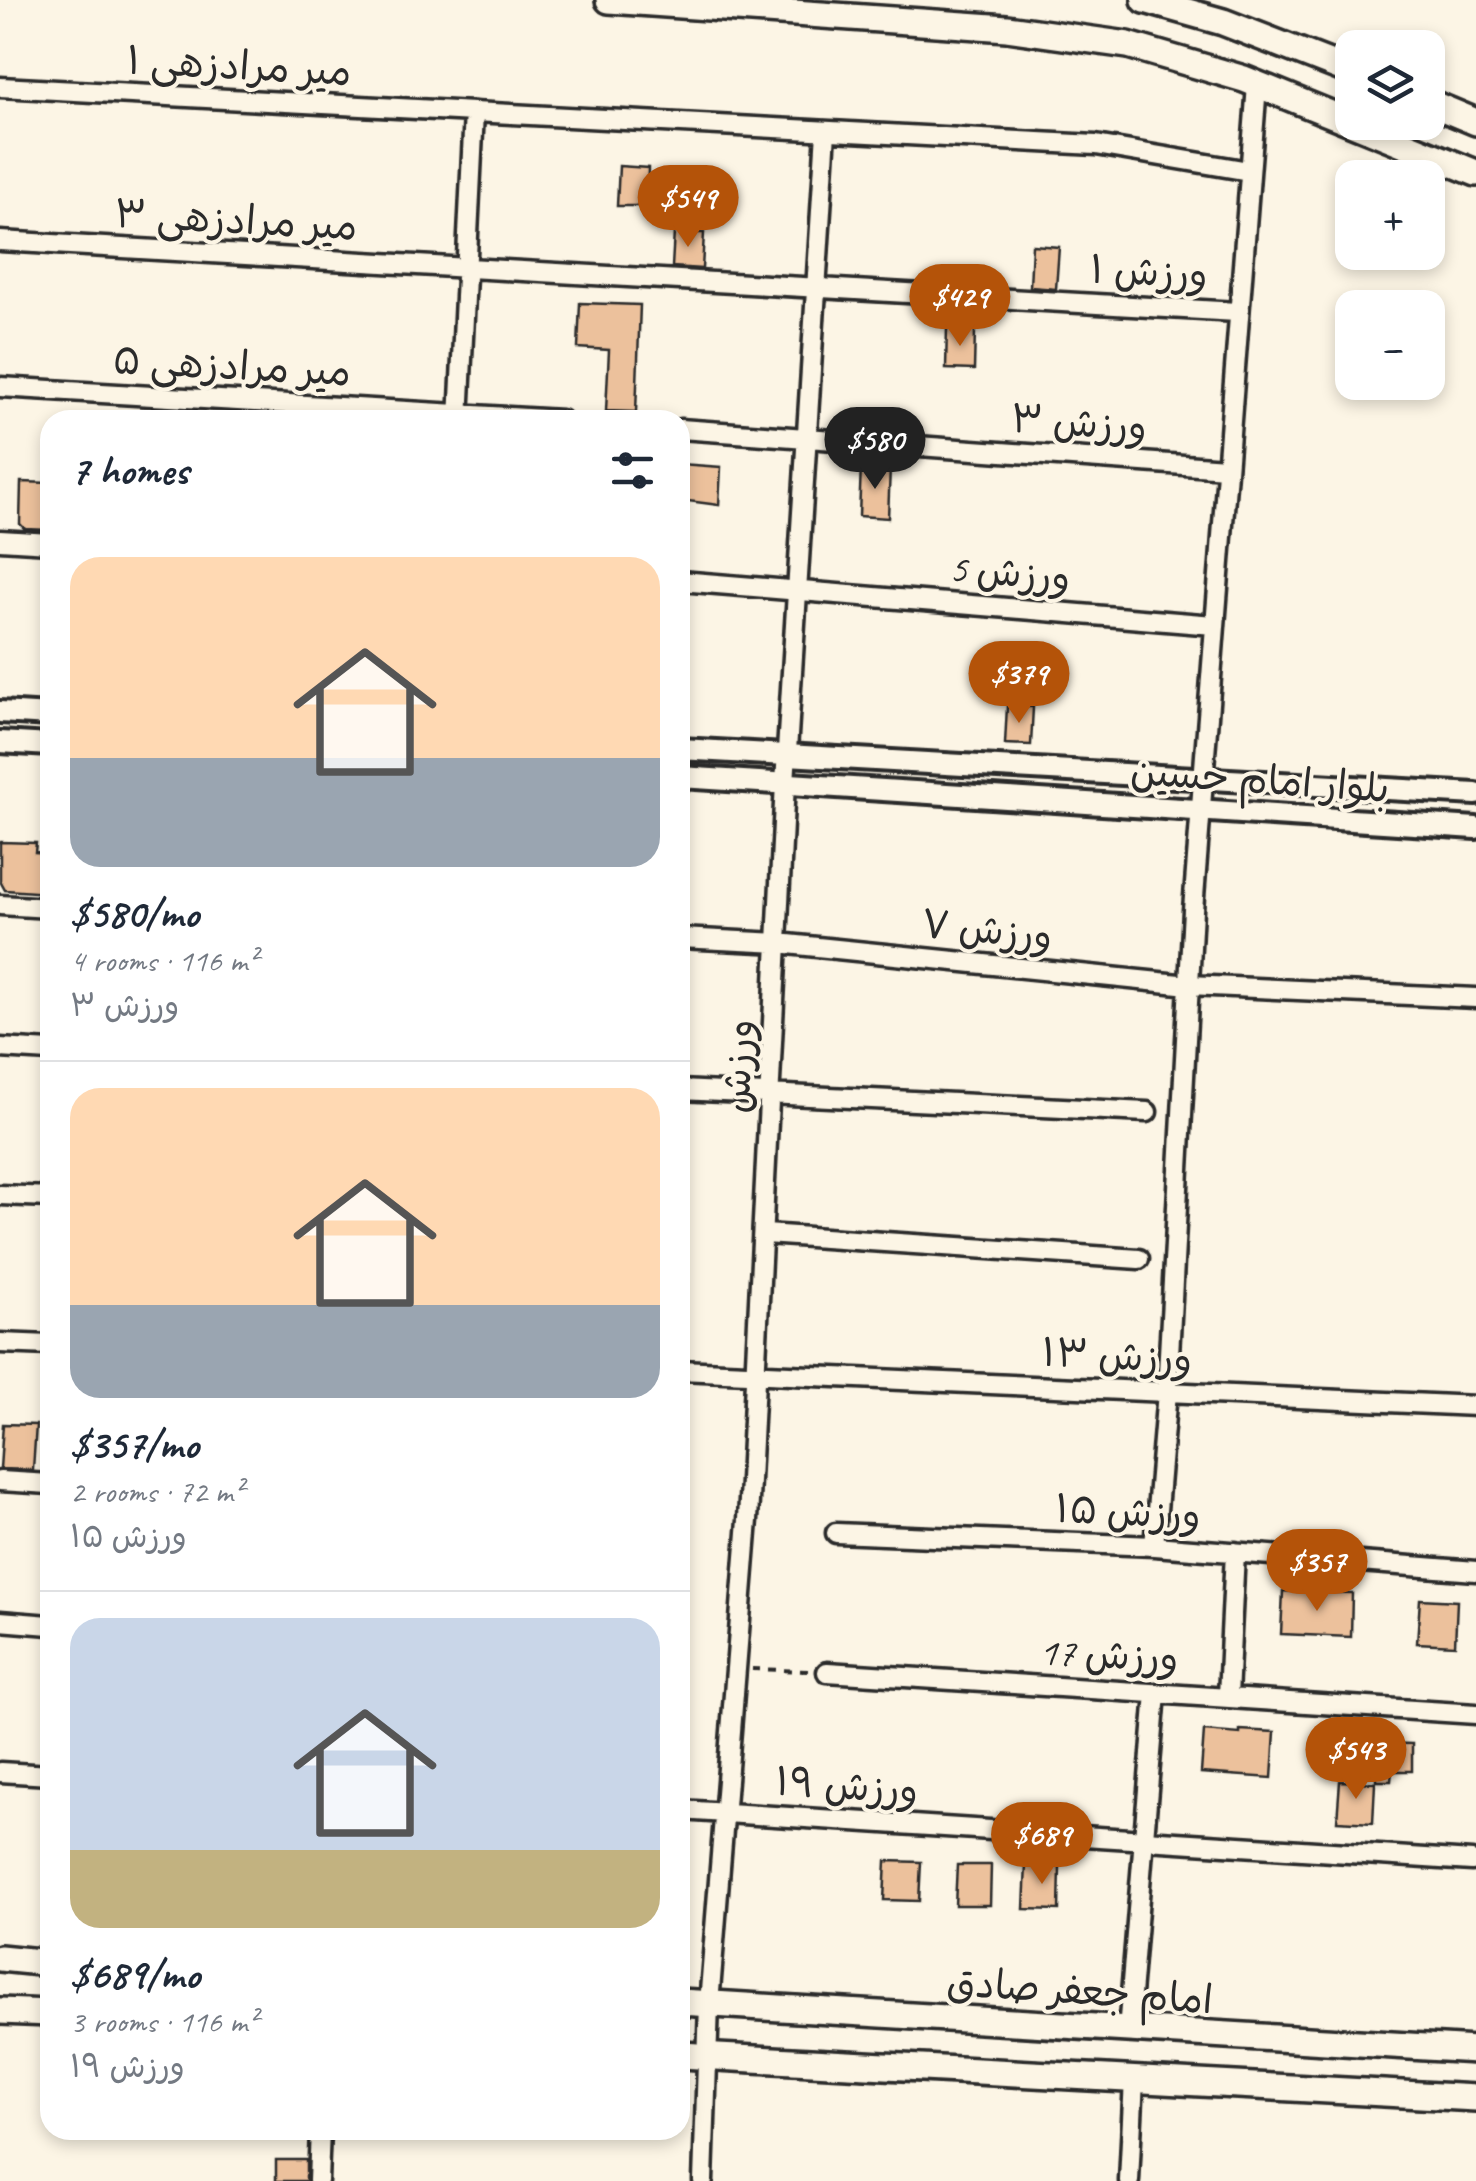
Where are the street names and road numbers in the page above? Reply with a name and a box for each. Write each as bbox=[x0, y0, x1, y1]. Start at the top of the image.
street label: میر مرادزهی ۱ bbox=[125, 35, 353, 97]
street label: میر مرادزهی ۳ bbox=[113, 189, 359, 251]
street label: ورزش ۱ bbox=[1089, 244, 1209, 300]
street label: میر مرادزهی ۵ bbox=[112, 335, 352, 397]
street label: ورزش ۳ bbox=[1009, 393, 1149, 453]
street label: ورزش 5 bbox=[947, 543, 1073, 603]
street label: بلوار امام حسین bbox=[1129, 746, 1391, 819]
street label: ورزش ۷ bbox=[919, 898, 1055, 962]
street label: ورزش bbox=[711, 1018, 765, 1114]
street label: ورزش ۱۳ bbox=[1040, 1327, 1194, 1385]
street label: ورزش ۱۵ bbox=[1054, 1483, 1202, 1541]
street label: ورزش 17 bbox=[1038, 1626, 1180, 1684]
street label: ورزش ۱۹ bbox=[774, 1756, 920, 1816]
street label: امام جعفر صادق bbox=[945, 1957, 1215, 2030]

